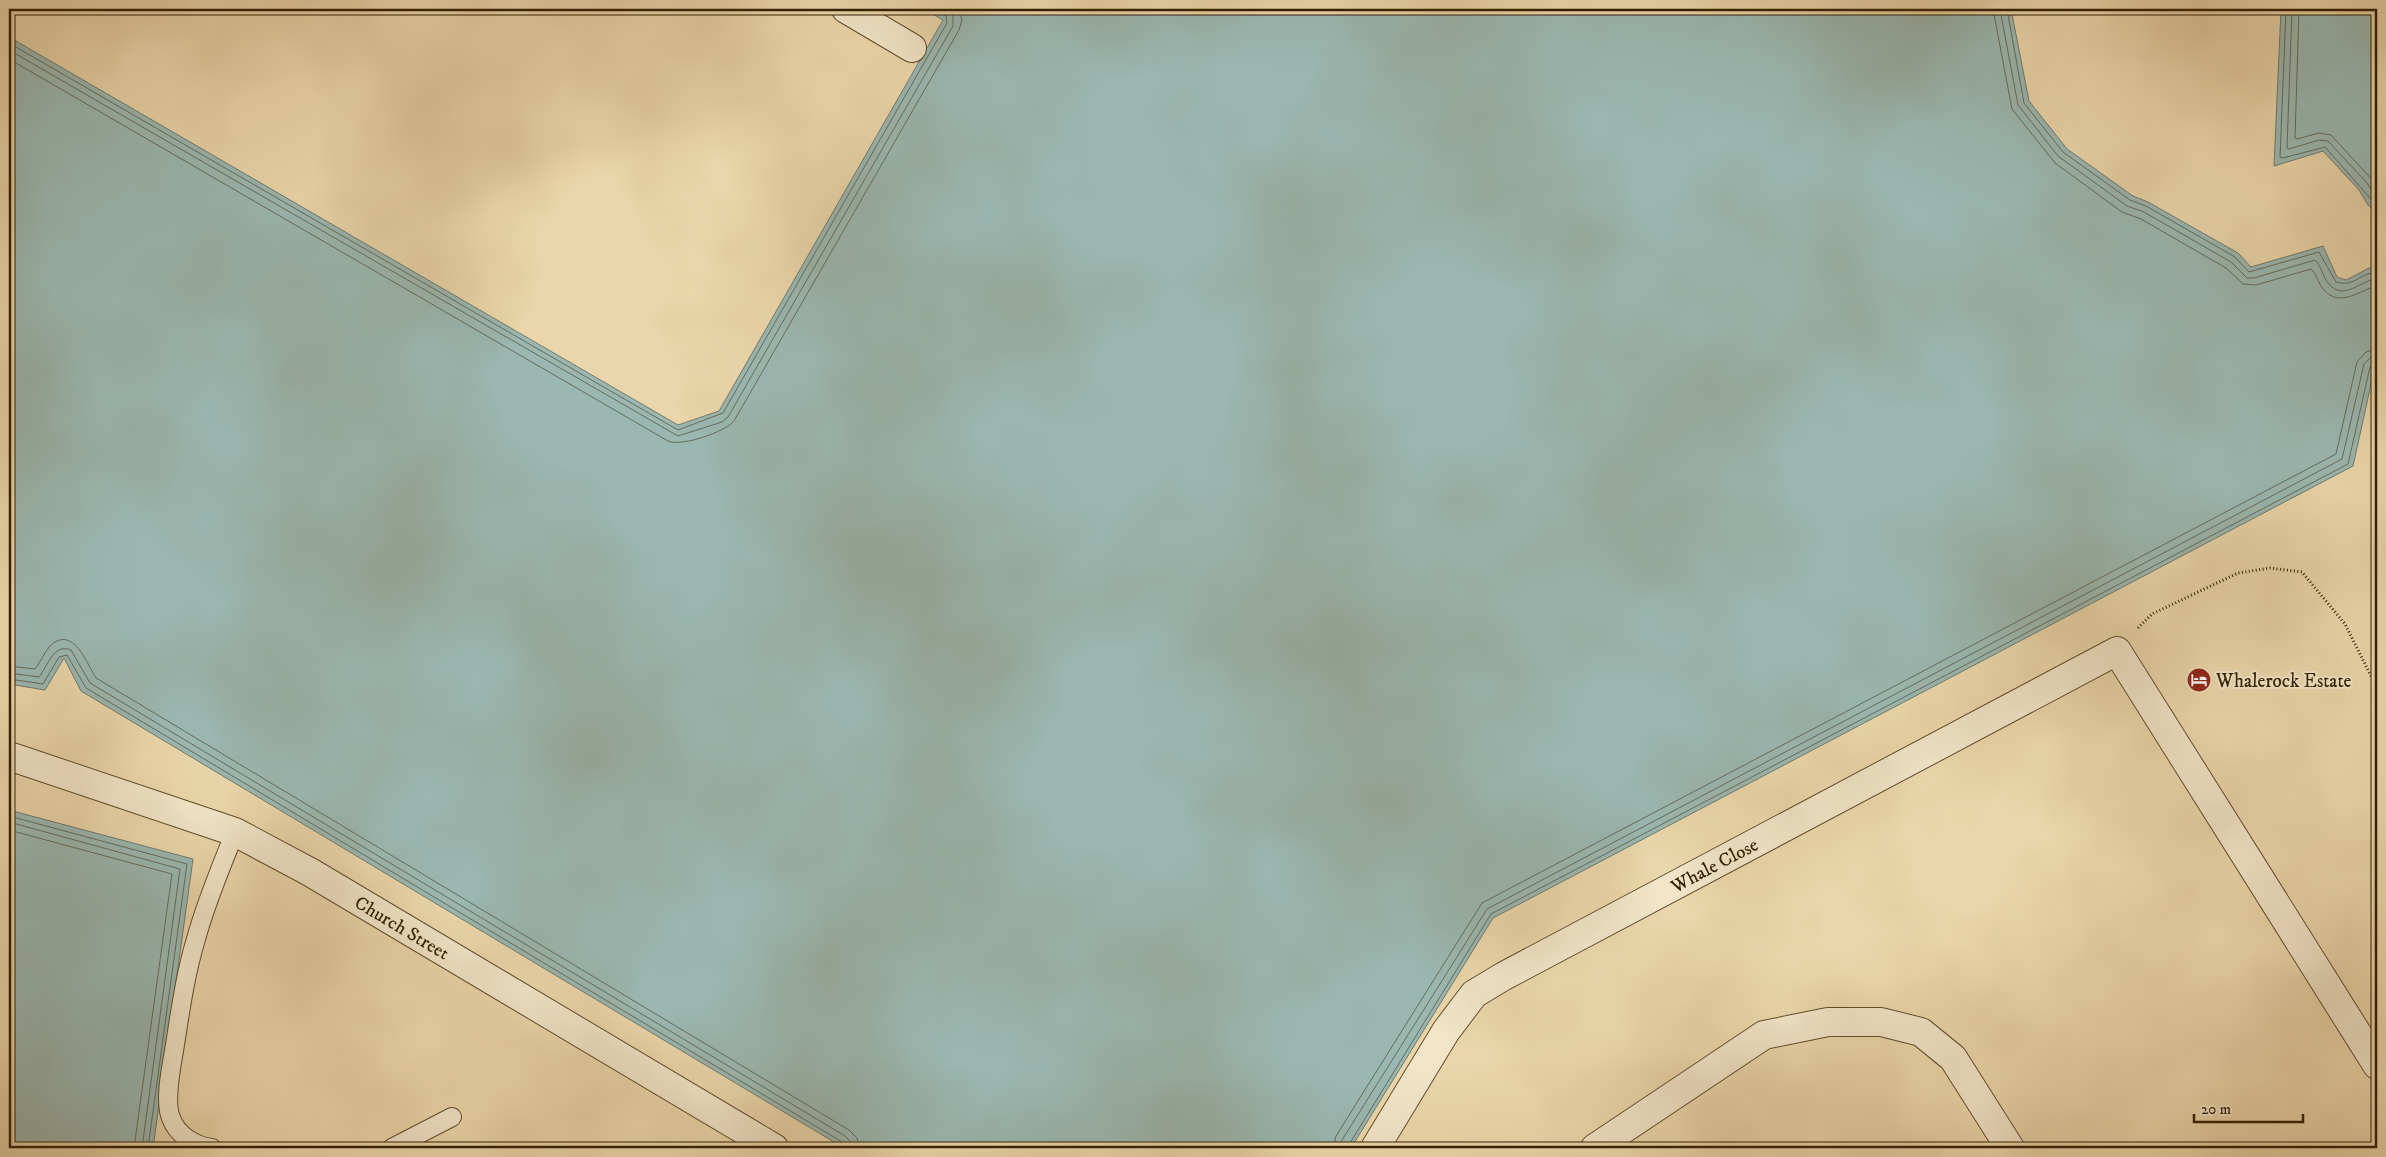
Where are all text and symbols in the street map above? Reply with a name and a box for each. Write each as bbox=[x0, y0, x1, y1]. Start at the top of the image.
hotel icon: Whalerock Estate bbox=[2186, 667, 2212, 693]
place label: Whalerock Estate bbox=[2215, 670, 2352, 693]
street label: Whale Close bbox=[1666, 833, 1762, 899]
street label: Church Street bbox=[350, 891, 453, 965]
scale bar bbox=[2194, 1092, 2302, 1124]
text: 20 m bbox=[2201, 1100, 2231, 1119]

